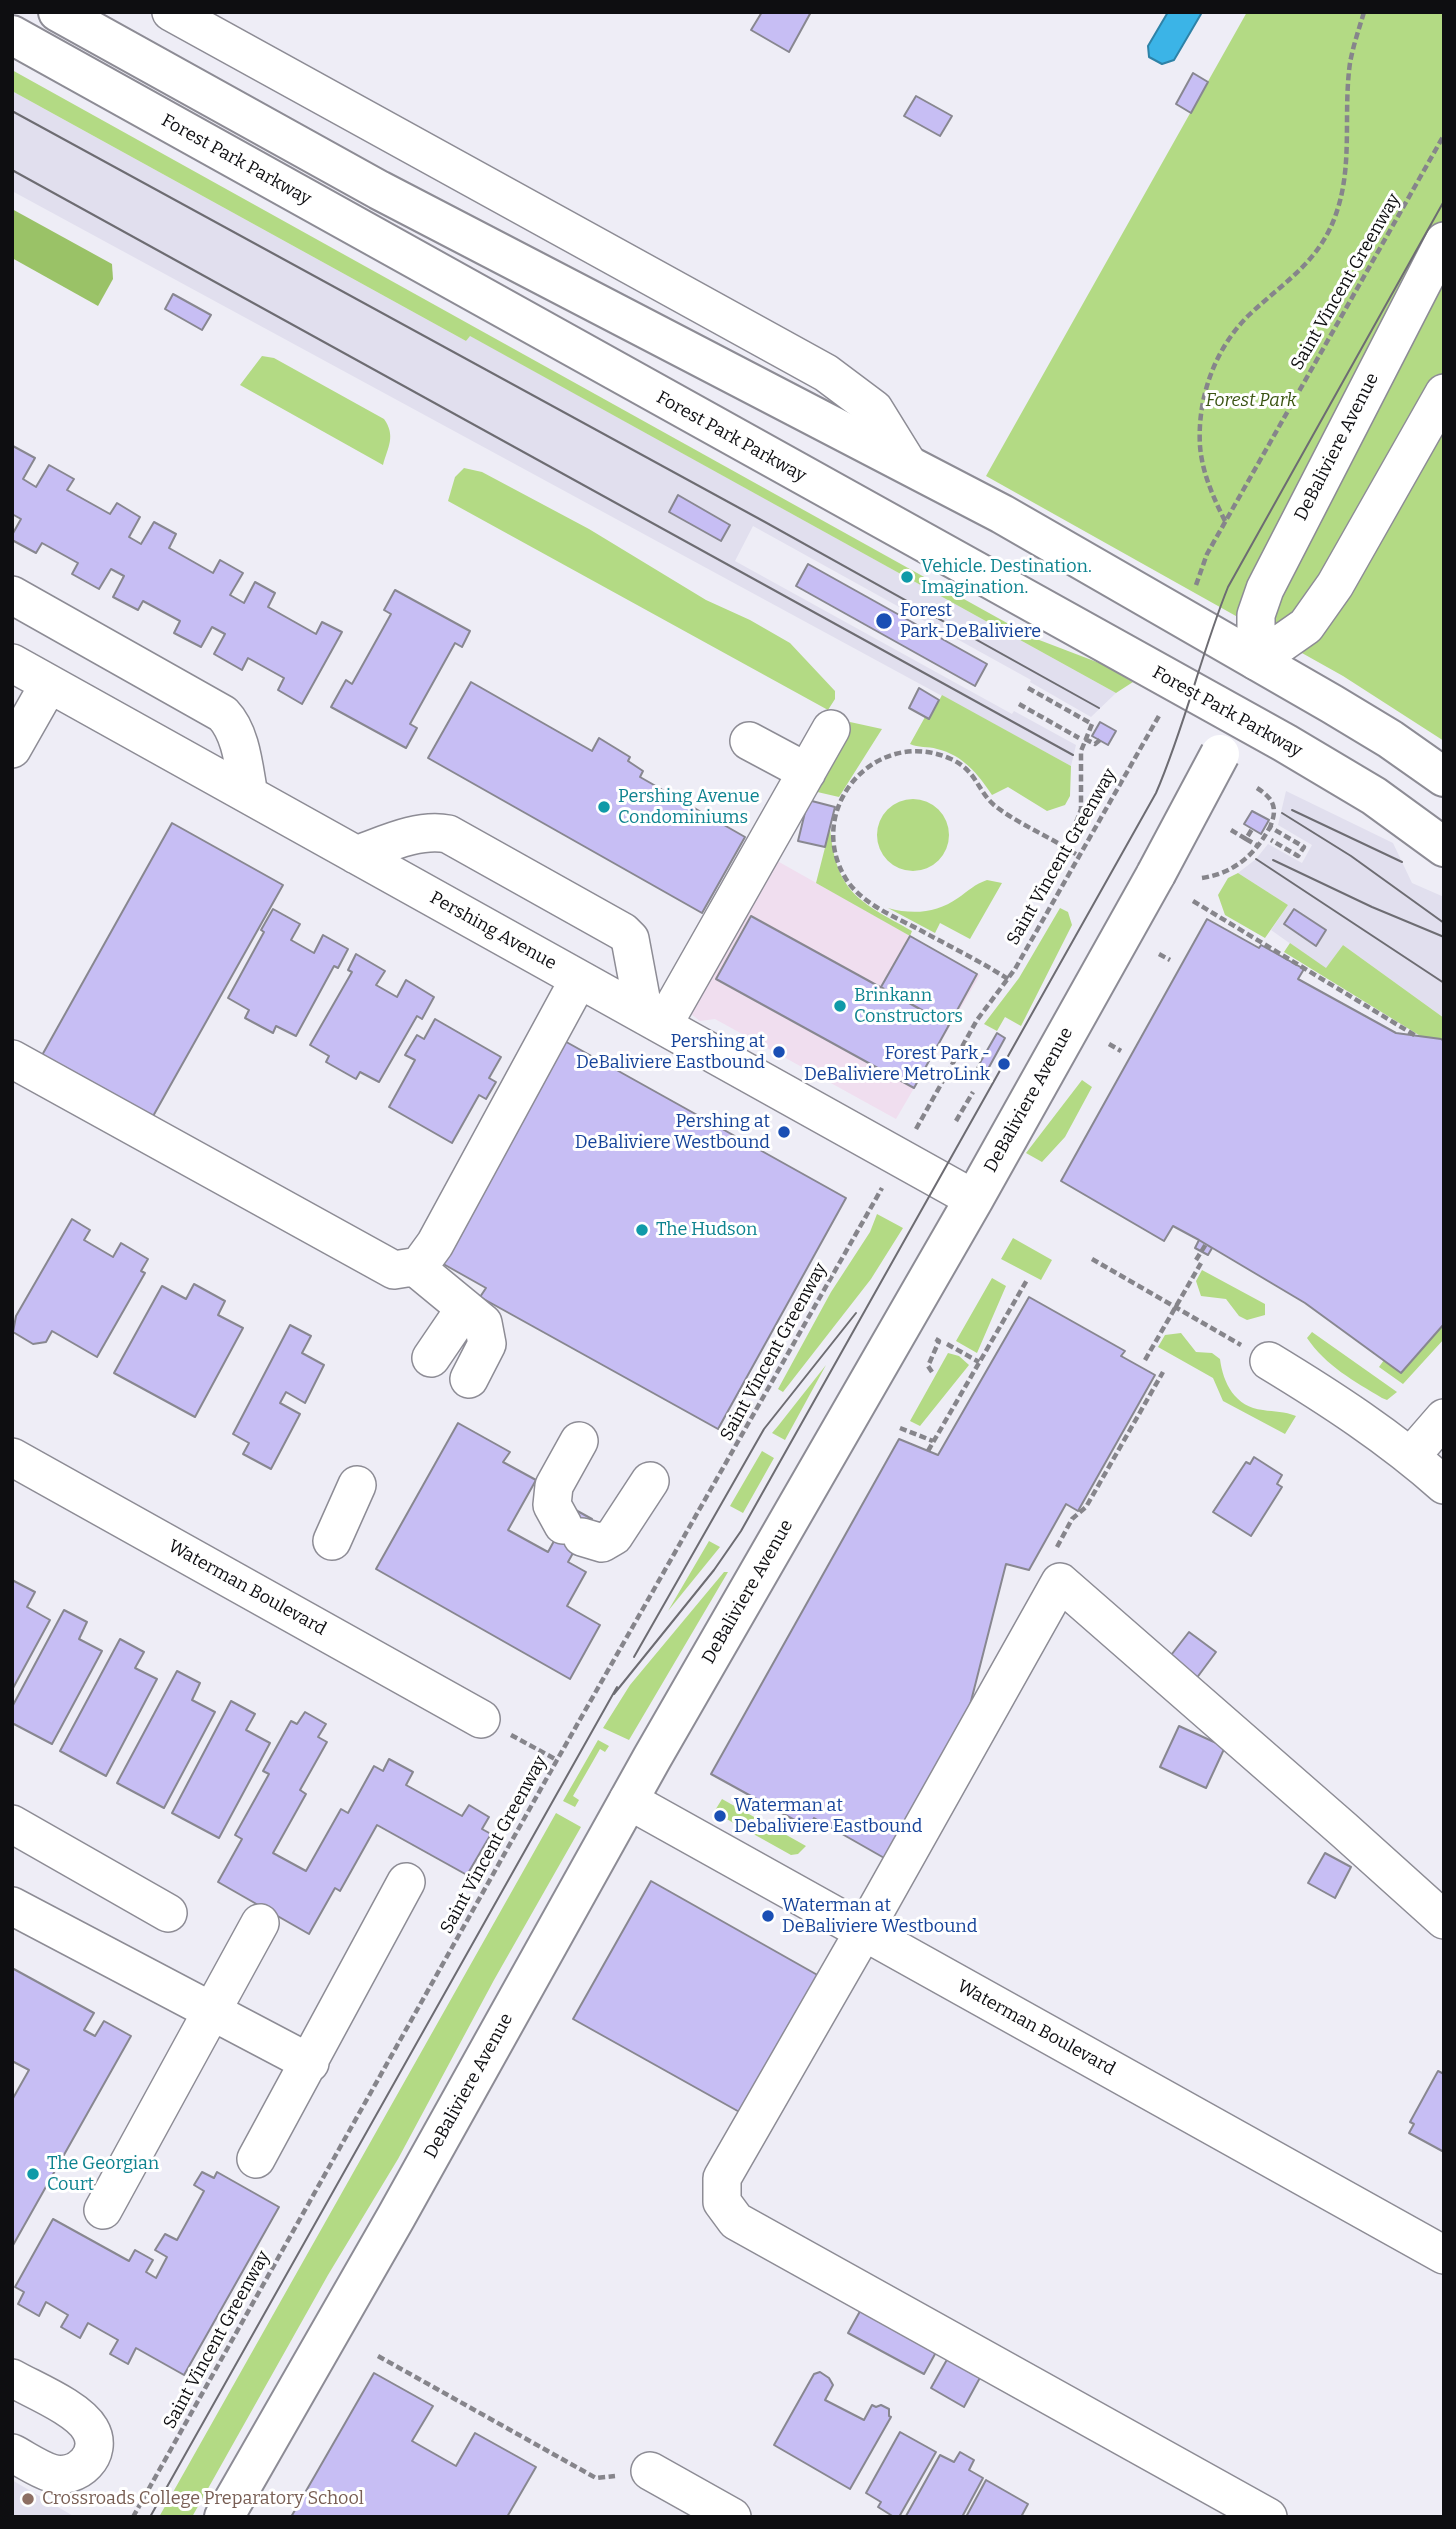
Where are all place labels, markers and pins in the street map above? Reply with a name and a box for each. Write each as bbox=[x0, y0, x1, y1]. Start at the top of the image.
place label: Vehicle. Destination. Imagination. bbox=[921, 556, 1092, 598]
marker: Vehicle. Destination. Imagination. bbox=[899, 569, 915, 585]
place label: Forest Park-DeBaliviere bbox=[900, 600, 1041, 642]
marker: Forest Park-DeBaliviere bbox=[874, 611, 894, 631]
place label: Pershing Avenue Condominiums bbox=[618, 786, 759, 828]
marker: Pershing Avenue Condominiums bbox=[596, 799, 612, 815]
place label: Brinkann Constructors bbox=[854, 985, 963, 1028]
marker: Brinkann Constructors bbox=[832, 998, 848, 1014]
place label: Pershing at DeBaliviere Eastbound bbox=[576, 1031, 765, 1074]
place label: Forest Park - DeBaliviere MetroLink bbox=[804, 1043, 990, 1086]
marker: Pershing at DeBaliviere Eastbound bbox=[771, 1044, 787, 1060]
marker: Forest Park - DeBaliviere MetroLink bbox=[996, 1056, 1012, 1072]
place label: Pershing at DeBaliviere Westbound bbox=[575, 1111, 770, 1154]
marker: Pershing at DeBaliviere Westbound bbox=[776, 1124, 792, 1140]
place label: The Hudson bbox=[656, 1219, 757, 1241]
marker: The Hudson bbox=[634, 1222, 650, 1238]
place label: Waterman at Debaliviere Eastbound bbox=[734, 1795, 922, 1838]
marker: Waterman at Debaliviere Eastbound bbox=[712, 1808, 728, 1824]
place label: Waterman at DeBaliviere Westbound bbox=[782, 1895, 977, 1938]
marker: Waterman at DeBaliviere Westbound bbox=[760, 1908, 776, 1924]
place label: The Georgian Court bbox=[47, 2153, 159, 2196]
marker: The Georgian Court bbox=[25, 2166, 41, 2182]
place label: Crossroads College Preparatory School bbox=[42, 2488, 364, 2510]
marker: Crossroads College Preparatory School bbox=[20, 2491, 36, 2507]

